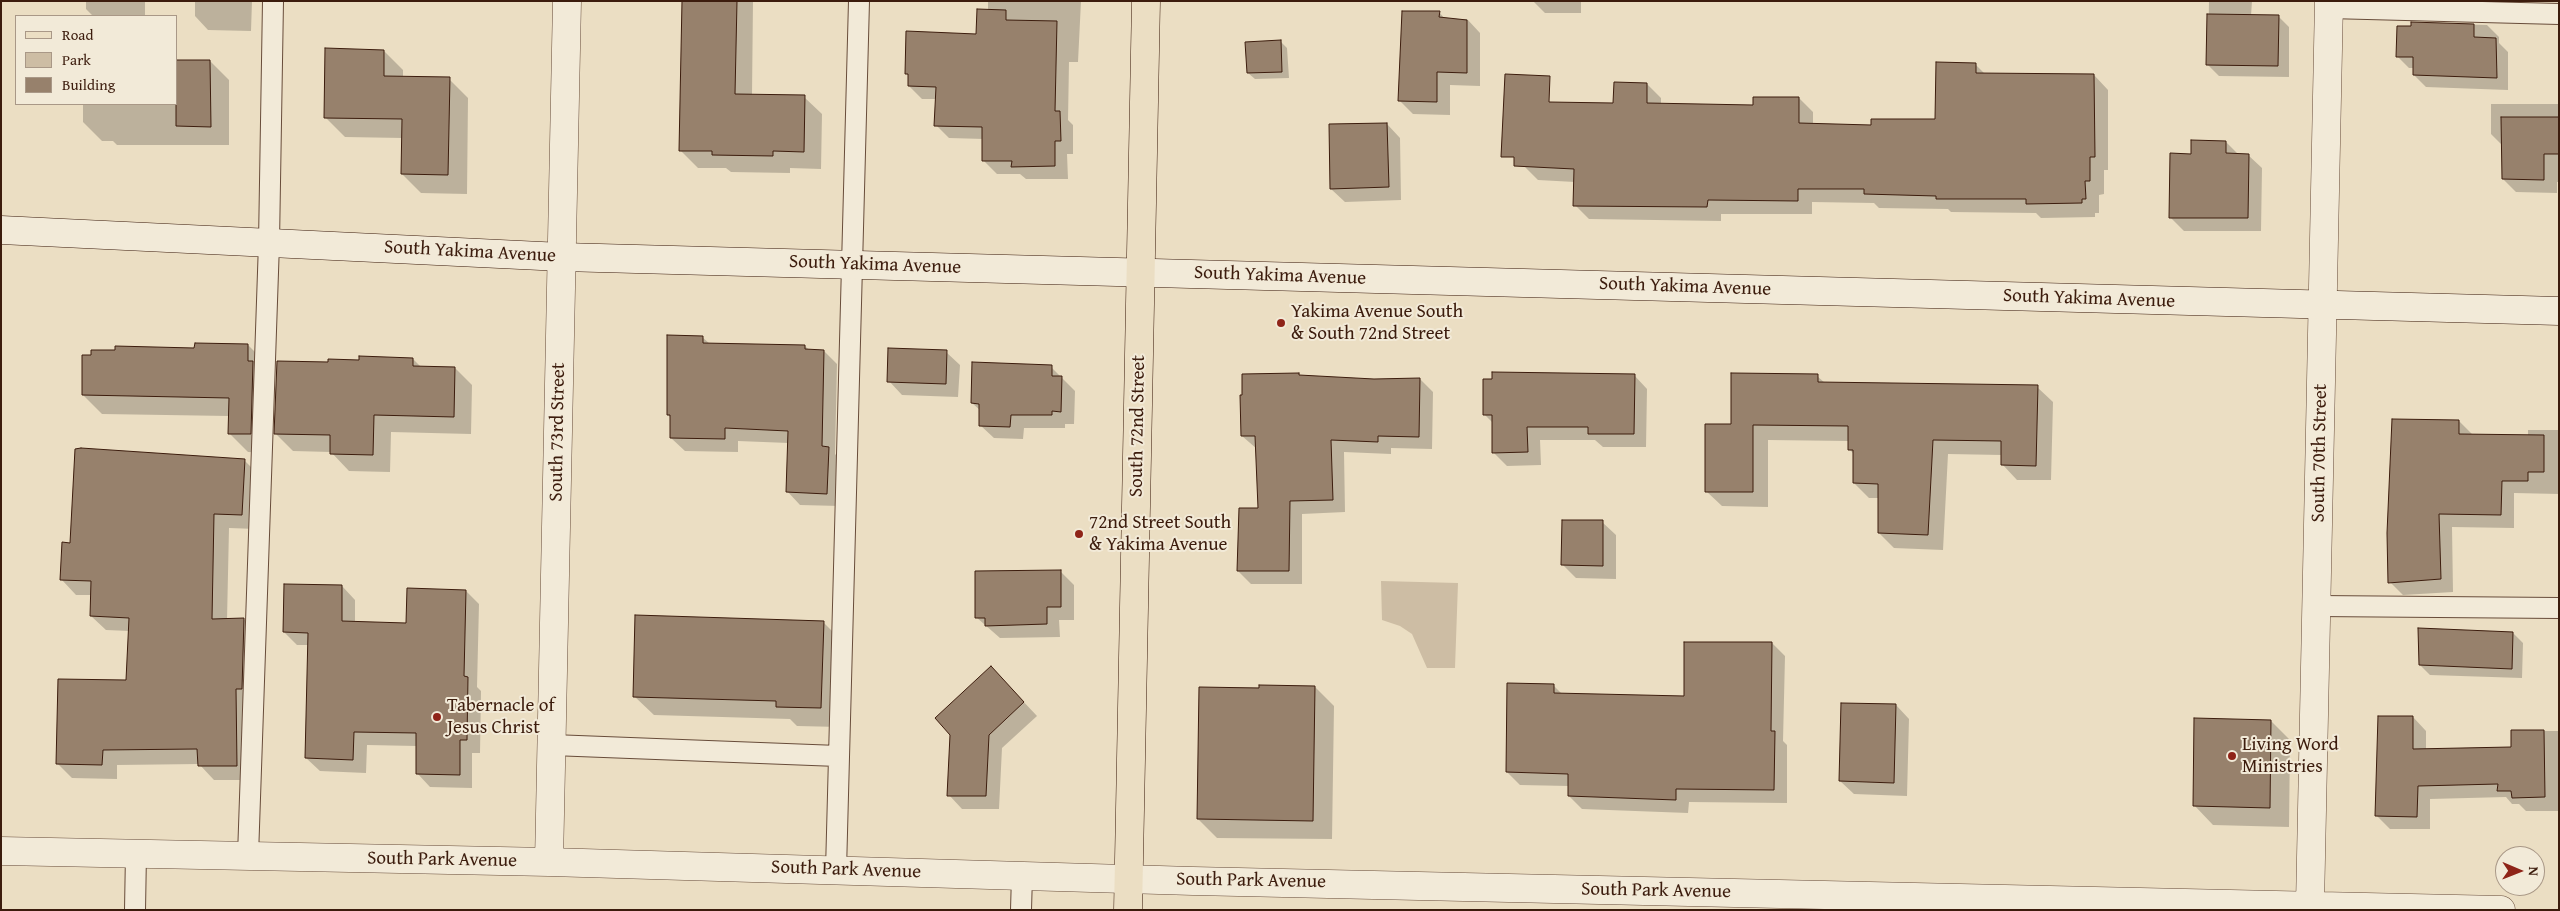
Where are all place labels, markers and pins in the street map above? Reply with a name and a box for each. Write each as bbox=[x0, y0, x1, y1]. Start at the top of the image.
place label: Yakima Avenue South & South 72nd Street bbox=[1291, 301, 1463, 345]
marker: Yakima Avenue South & South 72nd Street bbox=[1275, 317, 1287, 329]
place label: 72nd Street South & Yakima Avenue bbox=[1089, 512, 1231, 556]
marker: 72nd Street South & Yakima Avenue bbox=[1073, 528, 1085, 540]
place label: Tabernacle of Jesus Christ bbox=[447, 695, 554, 739]
marker: Tabernacle of Jesus Christ bbox=[431, 711, 443, 723]
place label: Living Word Ministries bbox=[2242, 734, 2339, 778]
marker: Living Word Ministries bbox=[2226, 750, 2238, 762]

